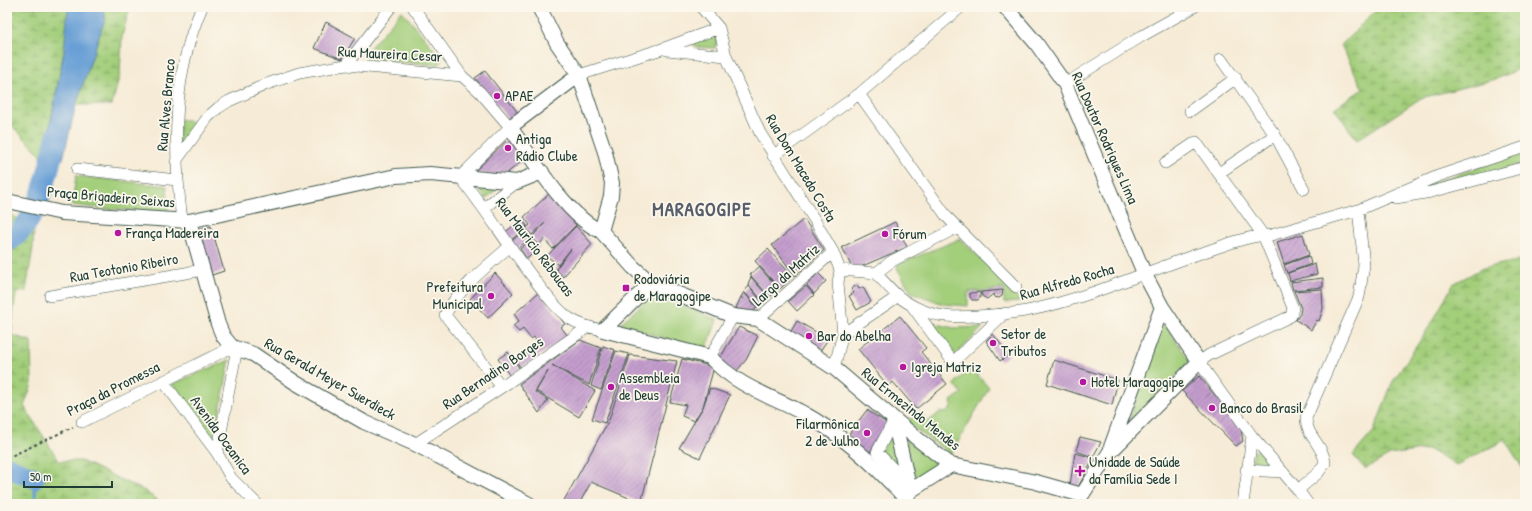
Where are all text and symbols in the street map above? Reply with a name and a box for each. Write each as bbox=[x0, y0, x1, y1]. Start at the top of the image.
street label: Rua Maureira Cesar bbox=[337, 40, 443, 67]
street label: Rua Alves Branco bbox=[151, 58, 180, 152]
street label: Rua Doutor Rodrigues Lima bbox=[1067, 68, 1144, 207]
place label: APAE bbox=[505, 85, 534, 106]
marker: APAE bbox=[492, 91, 502, 101]
street label: Rua Dom Macedo Costa bbox=[761, 110, 842, 226]
place label: Antiga Rádio Clube bbox=[516, 128, 578, 166]
marker: Antiga Rádio Clube bbox=[503, 143, 513, 153]
street label: Praça Brigadeiro Seixas bbox=[46, 180, 176, 213]
street label: Rua Mauricio Reboucas bbox=[491, 193, 580, 301]
district label: MARAGOGIPE bbox=[652, 196, 752, 222]
place label: França Madereira bbox=[125, 222, 219, 243]
place label: Fórum bbox=[892, 223, 927, 244]
marker: França Madereira bbox=[113, 228, 123, 238]
marker: Fórum bbox=[880, 229, 890, 239]
street label: Largo da Matriz bbox=[747, 238, 824, 311]
street label: Rua Teotonio Ribeiro bbox=[68, 248, 180, 287]
street label: Rua Alfredo Rocha bbox=[1017, 258, 1116, 305]
place label: Rodoviária de Maragogipe bbox=[634, 268, 711, 306]
place label: Prefeitura Municipal bbox=[427, 276, 483, 314]
marker: Rodoviária de Maragogipe bbox=[621, 283, 631, 293]
marker: Prefeitura Municipal bbox=[486, 291, 496, 301]
place label: Setor de Tributos bbox=[1001, 323, 1047, 361]
place label: Bar do Abelha bbox=[817, 325, 891, 346]
street label: Rua Bernadino Borges bbox=[438, 331, 547, 414]
marker: Bar do Abelha bbox=[804, 331, 814, 341]
street label: Rua Gerald Meyer Suerdieck bbox=[261, 332, 400, 425]
marker: Setor de Tributos bbox=[988, 338, 998, 348]
street label: Praça da Promessa bbox=[63, 356, 163, 421]
place label: Igreja Matriz bbox=[911, 356, 982, 377]
street label: Rua Ermezindo Mendes bbox=[857, 362, 965, 455]
marker: Igreja Matriz bbox=[898, 362, 908, 372]
place label: Assembleia de Deus bbox=[619, 367, 680, 405]
place label: Hotel Maragogipe bbox=[1091, 371, 1184, 392]
marker: Hotel Maragogipe bbox=[1078, 377, 1088, 387]
marker: Assembleia de Deus bbox=[606, 382, 616, 392]
street label: Avenida Oceanica bbox=[186, 391, 257, 478]
place label: Banco do Brasil bbox=[1220, 397, 1303, 418]
marker: Banco do Brasil bbox=[1207, 403, 1217, 413]
place label: Filarmônica 2 de Julho bbox=[795, 413, 859, 451]
marker: Filarmônica 2 de Julho bbox=[862, 428, 872, 438]
place label: Unidade de Saúde da Família Sede I bbox=[1089, 451, 1180, 489]
scale bar bbox=[24, 463, 112, 489]
marker: Unidade de Saúde da Família Sede I bbox=[1074, 465, 1086, 477]
text: 50 m bbox=[30, 468, 51, 485]

